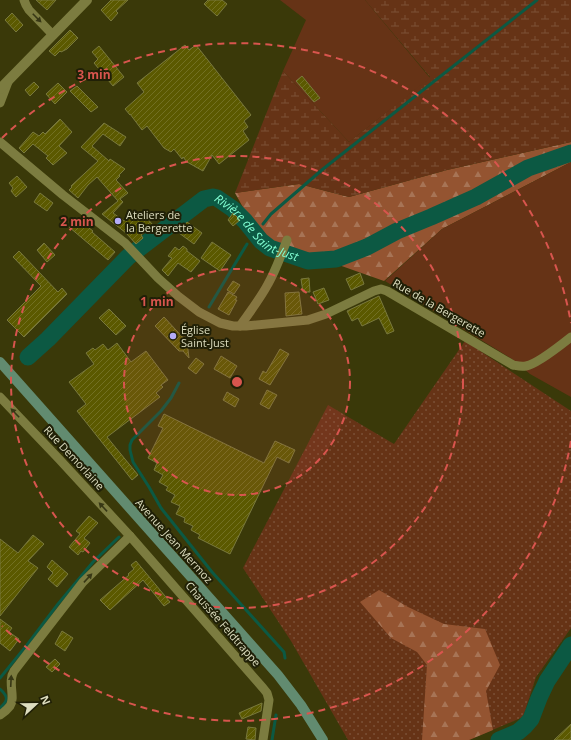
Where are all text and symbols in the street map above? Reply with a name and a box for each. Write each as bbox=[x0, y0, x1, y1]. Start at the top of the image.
one-way arrow bbox=[32, 13, 42, 23]
text: 3 min bbox=[77, 66, 111, 83]
water label: Rivière de Saint-Just bbox=[211, 190, 302, 265]
place label: Ateliers de la Bergerette bbox=[126, 207, 192, 235]
text: 2 min bbox=[60, 213, 94, 230]
marker: Ateliers de la Bergerette bbox=[113, 216, 123, 226]
street label: Rue de la Bergerette bbox=[390, 275, 488, 340]
text: 1 min bbox=[140, 293, 174, 310]
place label: Église Saint-Just bbox=[181, 322, 229, 350]
marker: Église Saint-Just bbox=[168, 331, 178, 341]
centre of rings bbox=[230, 375, 244, 389]
one-way arrow bbox=[10, 407, 19, 418]
street label: Rue Demorlaine bbox=[41, 422, 108, 493]
street label: Avenue Jean Mermoz bbox=[132, 495, 216, 586]
one-way arrow bbox=[99, 502, 108, 513]
one-way arrow bbox=[83, 573, 92, 583]
street label: Chaussée Feldtrappe bbox=[182, 578, 264, 669]
one-way arrow bbox=[8, 675, 15, 687]
north arrow bbox=[16, 684, 56, 724]
text: N bbox=[37, 693, 54, 707]

